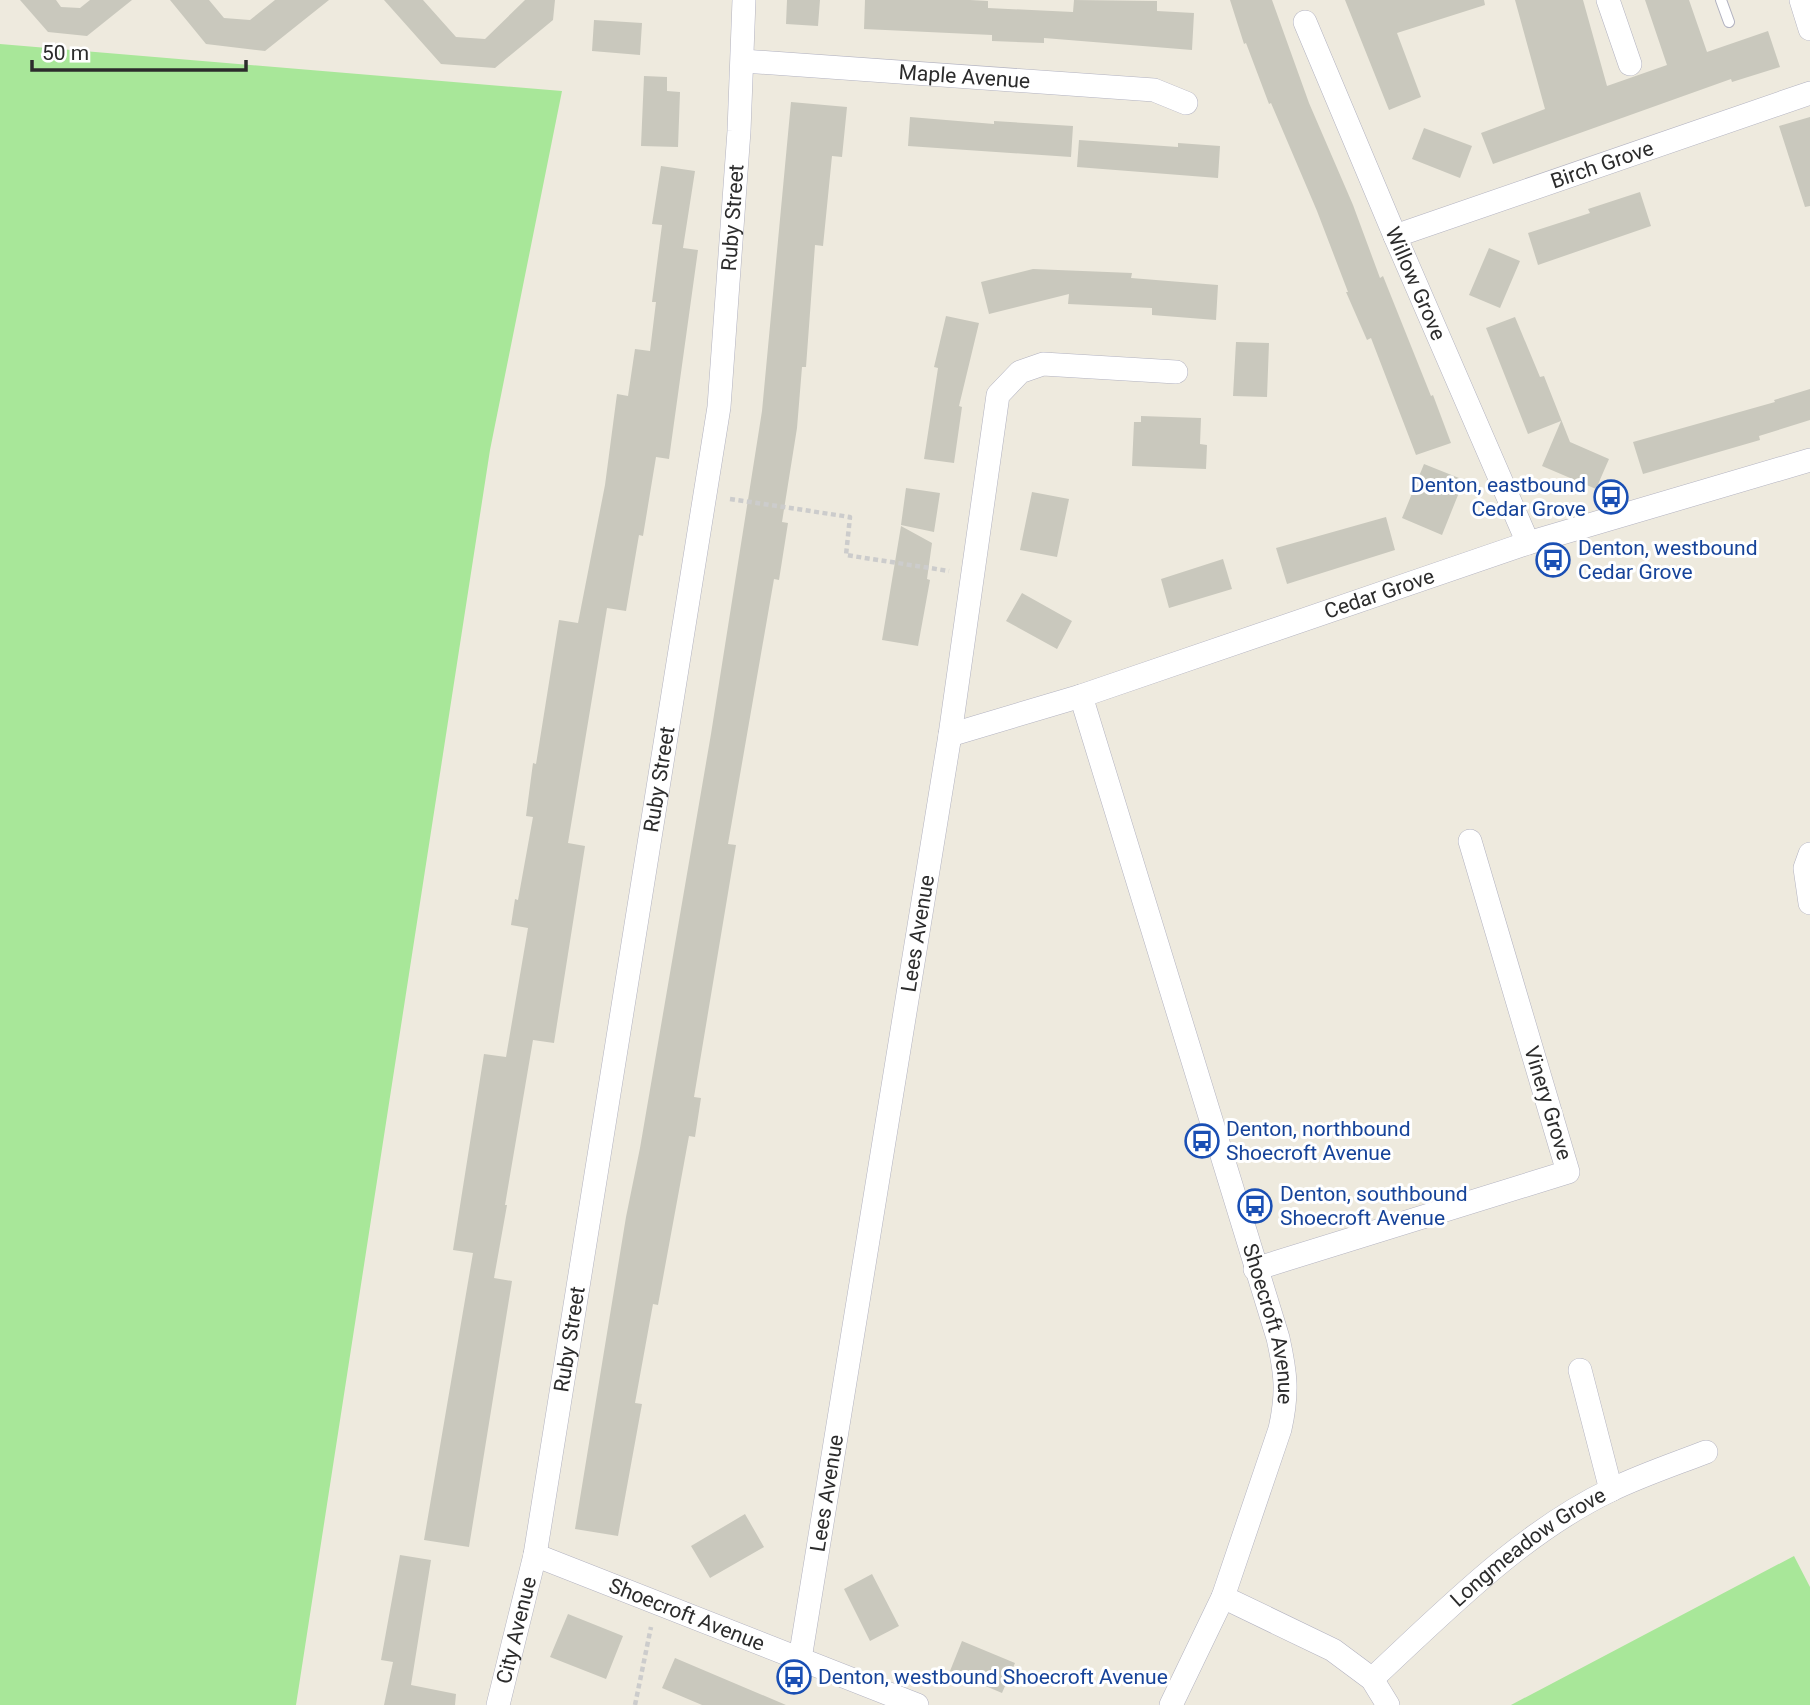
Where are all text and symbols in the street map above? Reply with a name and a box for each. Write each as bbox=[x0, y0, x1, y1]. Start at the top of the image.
scale bar bbox=[32, 28, 245, 72]
text: 50 m bbox=[42, 41, 89, 65]
street label: Maple Avenue bbox=[898, 60, 1031, 93]
street label: Birch Grove bbox=[1547, 136, 1657, 193]
street label: Ruby Street bbox=[717, 163, 749, 272]
street label: Willow Grove bbox=[1381, 223, 1451, 344]
place label: Denton, eastbound Cedar Grove bbox=[1411, 473, 1586, 521]
bus stop icon: Denton, eastbound Cedar Grove bbox=[1592, 478, 1630, 516]
place label: Denton, westbound Cedar Grove bbox=[1578, 536, 1758, 584]
bus stop icon: Denton, westbound Cedar Grove bbox=[1534, 541, 1572, 579]
street label: Cedar Grove bbox=[1321, 564, 1437, 624]
street label: Ruby Street bbox=[639, 725, 680, 834]
street label: Lees Avenue bbox=[896, 873, 939, 994]
street label: Vinery Grove bbox=[1519, 1043, 1577, 1163]
place label: Denton, northbound Shoecroft Avenue bbox=[1226, 1117, 1411, 1165]
bus stop icon: Denton, northbound Shoecroft Avenue bbox=[1183, 1122, 1221, 1160]
place label: Denton, southbound Shoecroft Avenue bbox=[1280, 1182, 1468, 1230]
bus stop icon: Denton, southbound Shoecroft Avenue bbox=[1236, 1187, 1274, 1225]
street label: Shoecroft Avenue bbox=[1238, 1241, 1297, 1405]
street label: Ruby Street bbox=[549, 1285, 590, 1394]
street label: Lees Avenue bbox=[806, 1433, 848, 1554]
street label: Longmeadow Grove bbox=[1446, 1483, 1610, 1612]
street label: Shoecroft Avenue bbox=[605, 1573, 768, 1656]
street label: City Avenue bbox=[492, 1574, 541, 1686]
bus stop icon: Denton, westbound Shoecroft Avenue bbox=[775, 1658, 813, 1696]
place label: Denton, westbound Shoecroft Avenue bbox=[818, 1665, 1168, 1689]

